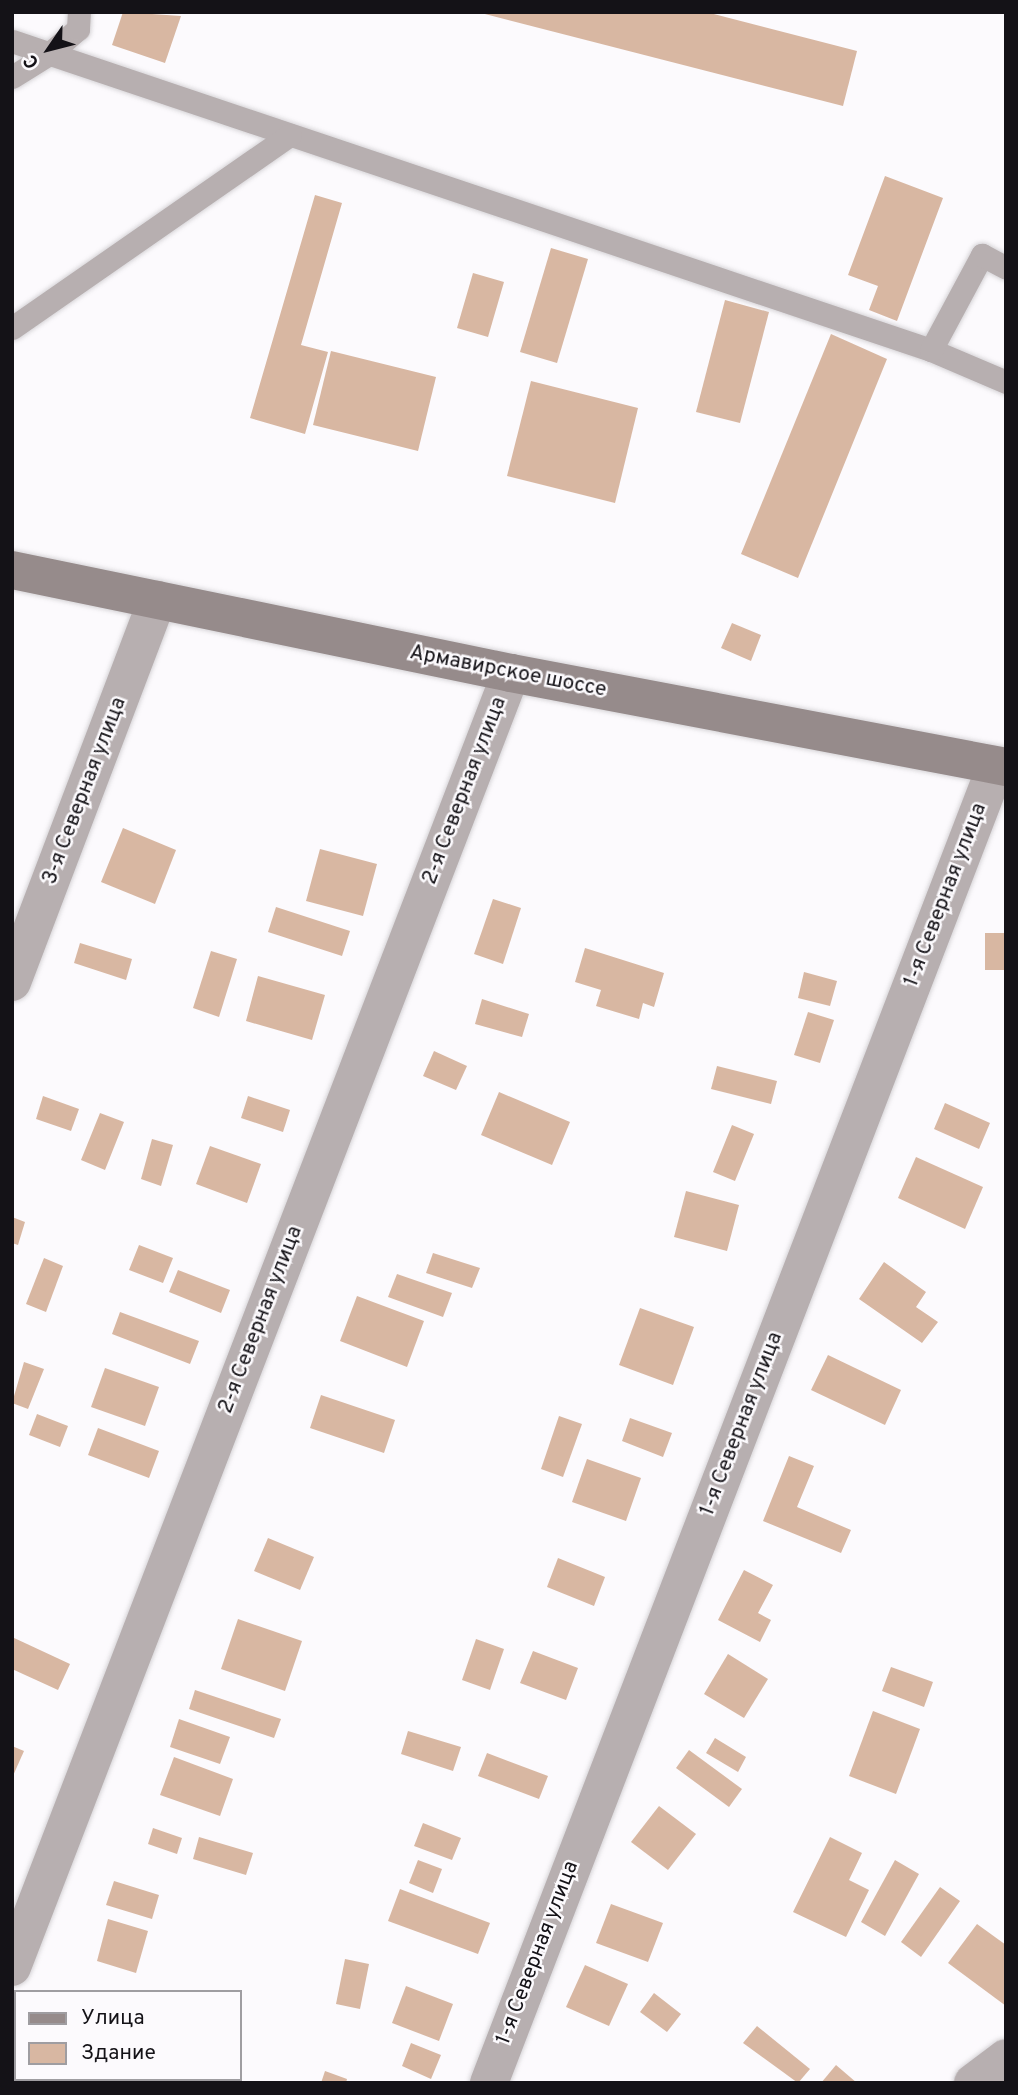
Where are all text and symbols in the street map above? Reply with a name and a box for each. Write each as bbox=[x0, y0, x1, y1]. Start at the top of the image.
north arrow bbox=[14, 14, 84, 84]
text: С bbox=[18, 49, 45, 73]
street label: Армавирское шоссе bbox=[407, 641, 609, 703]
street label: 3-я Северная улица bbox=[38, 694, 132, 888]
street label: 2-я Северная улица bbox=[418, 694, 512, 888]
street label: 1-я Северная улица bbox=[899, 800, 993, 990]
street label: 2-я Северная улица bbox=[214, 1223, 308, 1417]
street label: 1-я Северная улица bbox=[695, 1329, 789, 1519]
street label: 1-я Северная улица bbox=[491, 1858, 585, 2048]
legend bbox=[14, 1990, 242, 2081]
text: Улица bbox=[81, 2005, 145, 2032]
text: Здание bbox=[81, 2040, 156, 2067]

